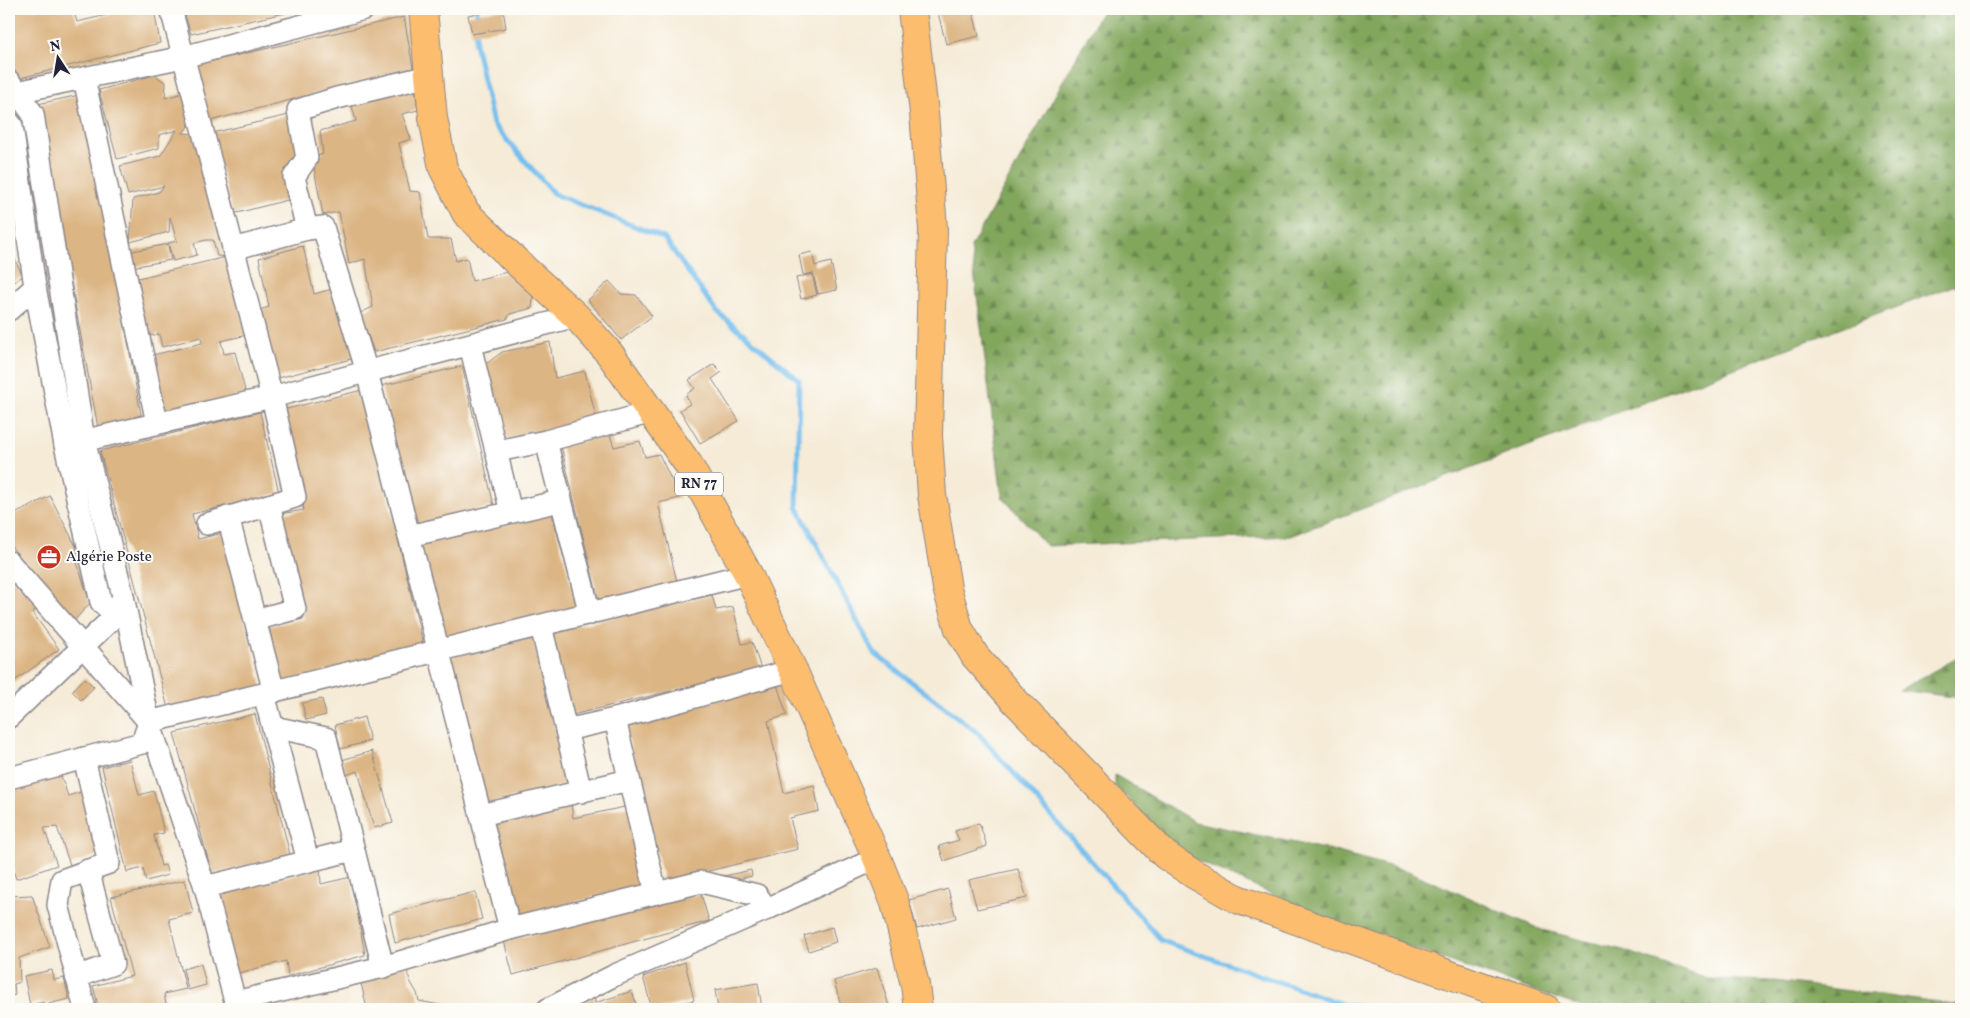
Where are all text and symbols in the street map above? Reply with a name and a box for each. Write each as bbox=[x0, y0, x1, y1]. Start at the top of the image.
north arrow bbox=[32, 32, 82, 82]
text: N bbox=[49, 36, 63, 57]
road number: RN 77 bbox=[675, 472, 723, 496]
office icon: Algérie Poste bbox=[36, 544, 62, 570]
place label: Algérie Poste bbox=[66, 547, 152, 568]

